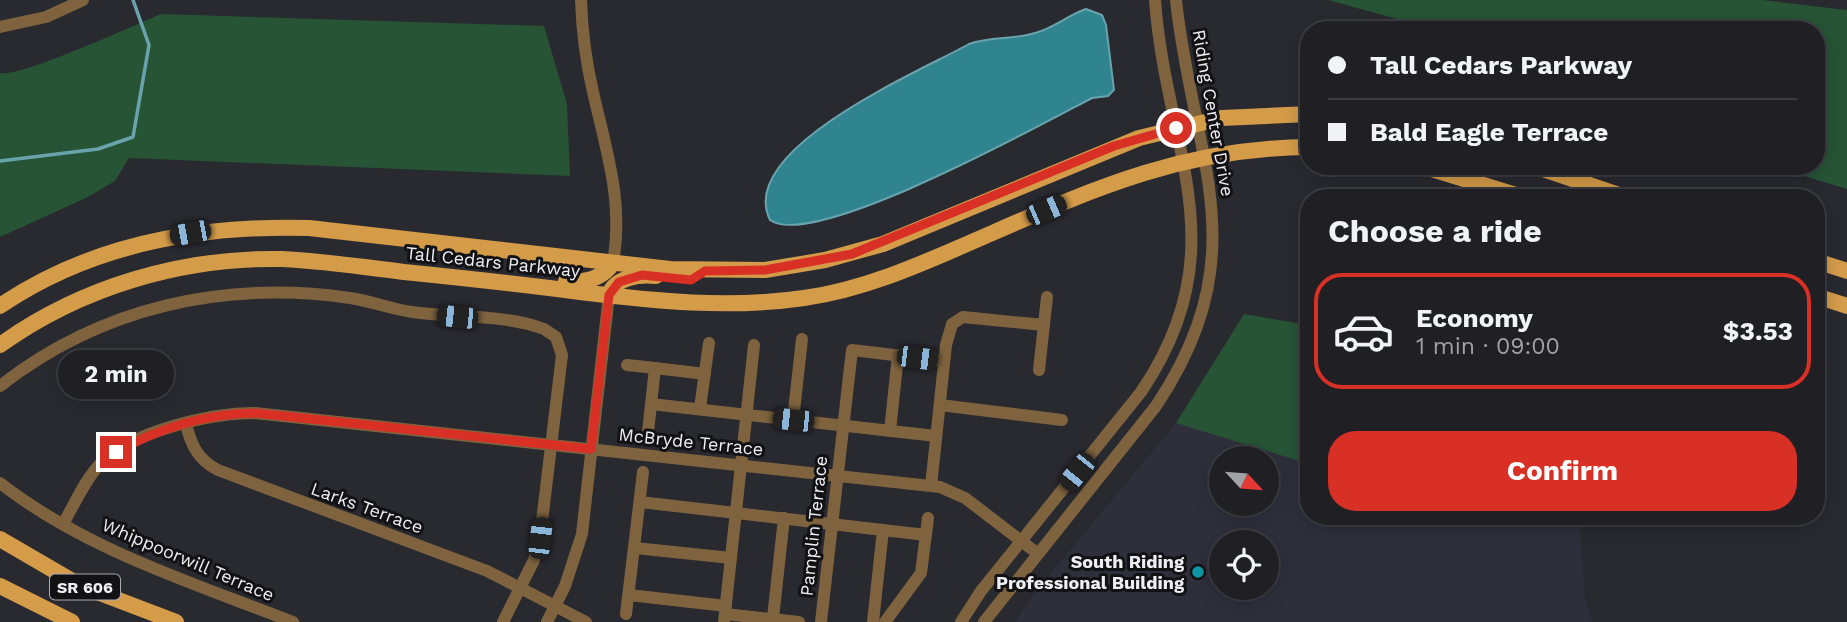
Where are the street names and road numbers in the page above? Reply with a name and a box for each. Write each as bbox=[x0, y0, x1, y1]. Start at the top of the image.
street label: Riding Center Drive bbox=[1188, 28, 1239, 198]
street label: Tall Cedars Parkway bbox=[405, 242, 582, 281]
street label: McBryde Terrace bbox=[618, 423, 764, 460]
street label: Pamplin Terrace bbox=[796, 455, 831, 597]
street label: Larks Terrace bbox=[308, 478, 426, 538]
street label: Whippoorwill Terrace bbox=[99, 514, 277, 605]
road number: SR 606 bbox=[50, 574, 120, 600]

